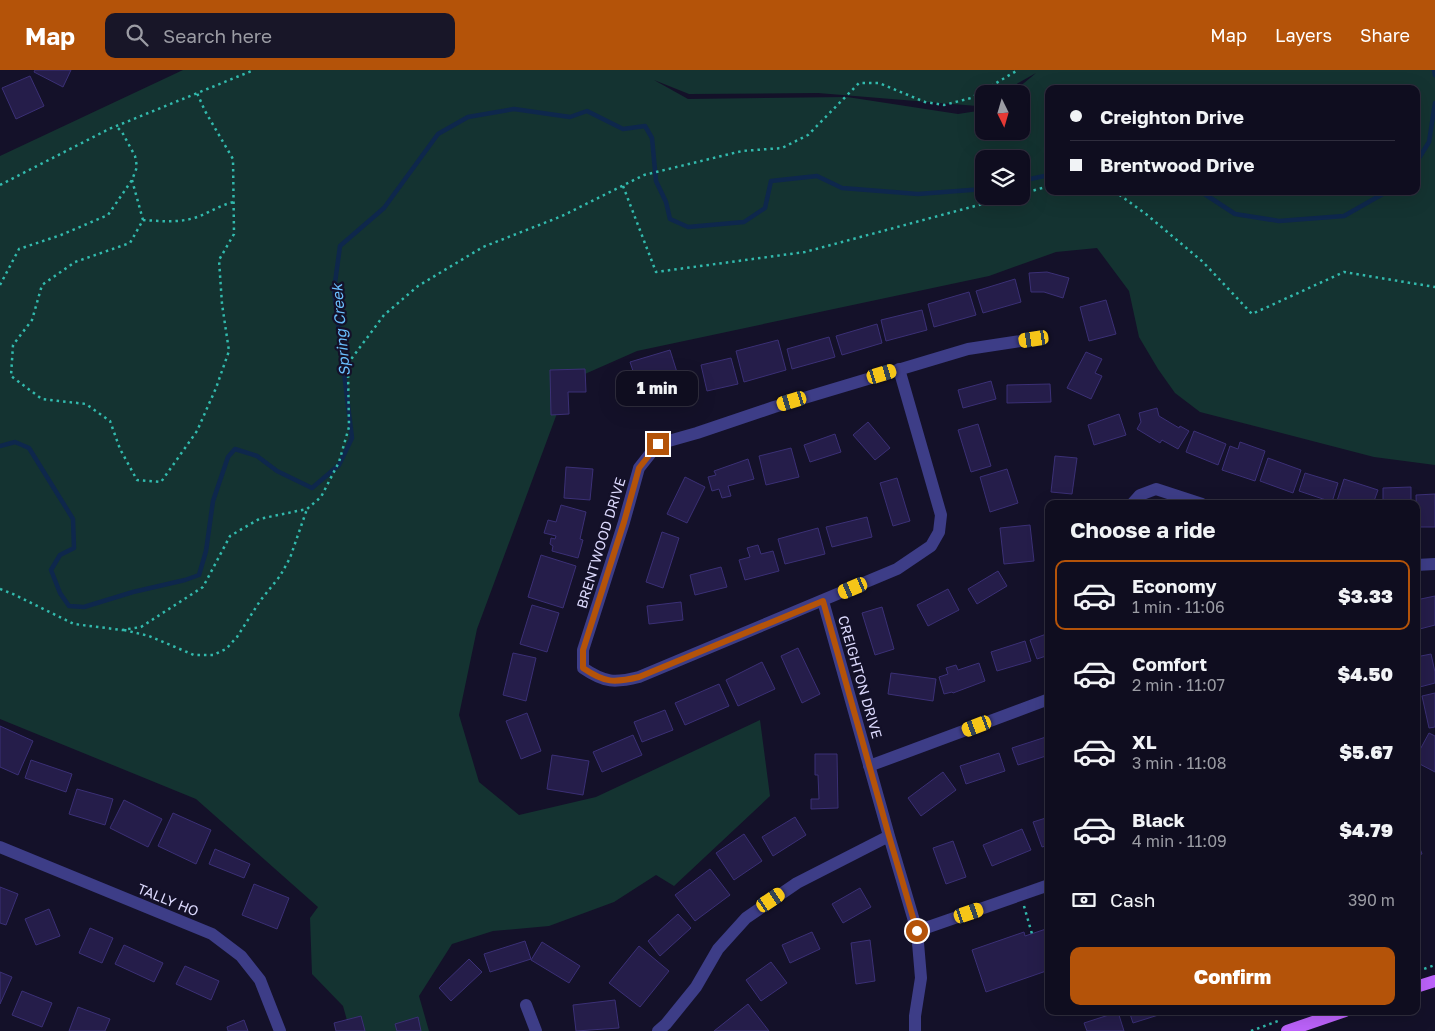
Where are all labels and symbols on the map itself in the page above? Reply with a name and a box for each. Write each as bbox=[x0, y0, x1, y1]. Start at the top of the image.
north arrow bbox=[975, 85, 1030, 140]
water label: Spring Creek bbox=[327, 282, 354, 377]
car bbox=[1018, 329, 1049, 349]
car bbox=[865, 362, 898, 386]
callout: 1 min bbox=[617, 372, 699, 406]
car bbox=[775, 389, 808, 413]
route end bbox=[647, 433, 669, 455]
street label: BRENTWOOD DRIVE bbox=[572, 475, 629, 610]
car bbox=[836, 575, 869, 601]
street label: CREIGHTON DRIVE bbox=[835, 613, 886, 740]
car bbox=[960, 714, 993, 738]
street label: TALLY HO bbox=[135, 880, 201, 920]
car bbox=[754, 885, 787, 915]
car bbox=[952, 901, 985, 925]
route start bbox=[906, 920, 928, 942]

